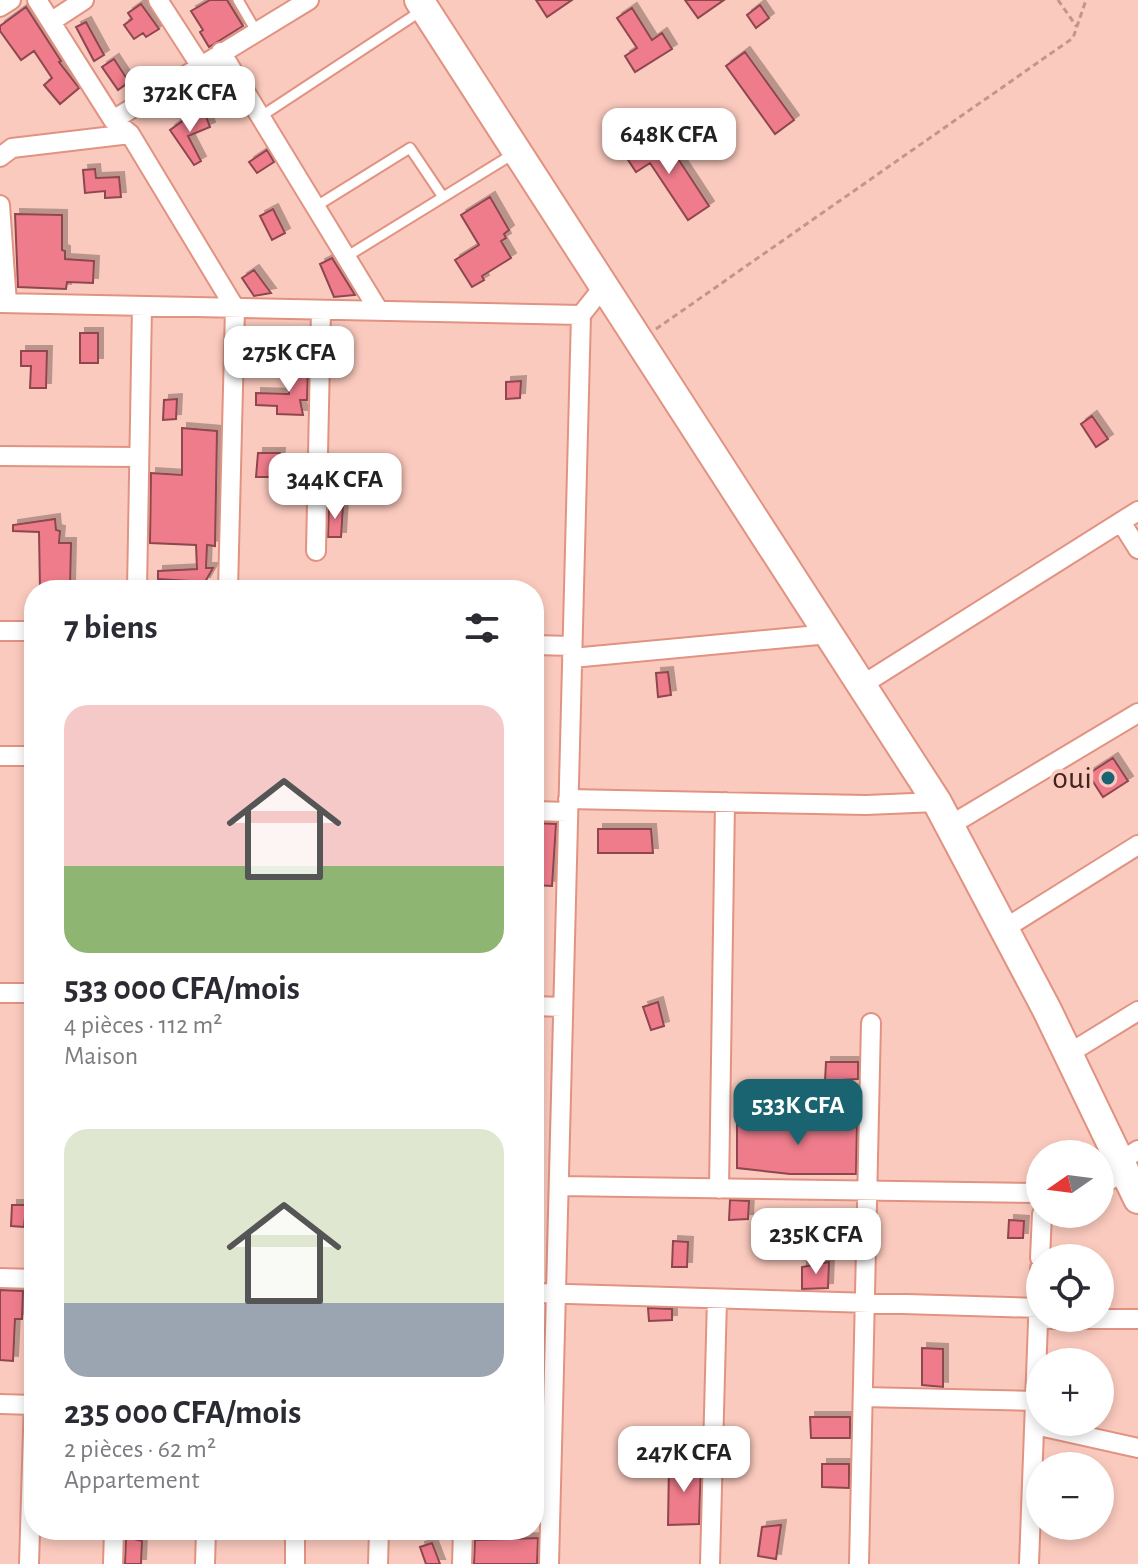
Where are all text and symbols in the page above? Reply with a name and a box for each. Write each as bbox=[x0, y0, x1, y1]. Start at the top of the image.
pin: 372K CFA bbox=[107, 66, 273, 134]
text: 372K CFA bbox=[143, 79, 237, 105]
pin: 648K CFA bbox=[586, 108, 752, 176]
text: 648K CFA bbox=[620, 121, 718, 147]
pin: 275K CFA bbox=[206, 326, 372, 394]
text: 275K CFA bbox=[242, 339, 336, 365]
pin: 344K CFA bbox=[252, 453, 418, 521]
text: 344K CFA bbox=[287, 466, 383, 492]
icon: filters bbox=[460, 606, 504, 650]
text: 7 biens bbox=[64, 611, 158, 645]
icon: home bbox=[212, 757, 356, 901]
place label: oui bbox=[1052, 762, 1092, 794]
marker: oui bbox=[1099, 769, 1117, 787]
text: 533 000 CFA/mois bbox=[64, 972, 300, 1006]
text: 4 pièces · 112 m² bbox=[64, 1012, 222, 1038]
text: Maison bbox=[64, 1043, 138, 1069]
pin: 533K CFA bbox=[715, 1079, 881, 1147]
text: 533K CFA bbox=[751, 1092, 845, 1118]
north arrow bbox=[1026, 1140, 1114, 1228]
map controls bbox=[1026, 1140, 1114, 1540]
icon: home bbox=[212, 1181, 356, 1325]
pin: 235K CFA bbox=[733, 1208, 899, 1276]
text: 235K CFA bbox=[769, 1221, 863, 1247]
button: locate bbox=[1026, 1244, 1114, 1332]
button: + bbox=[1026, 1348, 1114, 1436]
text: 235 000 CFA/mois bbox=[64, 1396, 301, 1430]
pin: 247K CFA bbox=[601, 1426, 767, 1494]
text: 2 pièces · 62 m² bbox=[64, 1436, 216, 1462]
text: 247K CFA bbox=[636, 1439, 732, 1465]
button: − bbox=[1026, 1452, 1114, 1540]
text: Appartement bbox=[64, 1467, 200, 1493]

